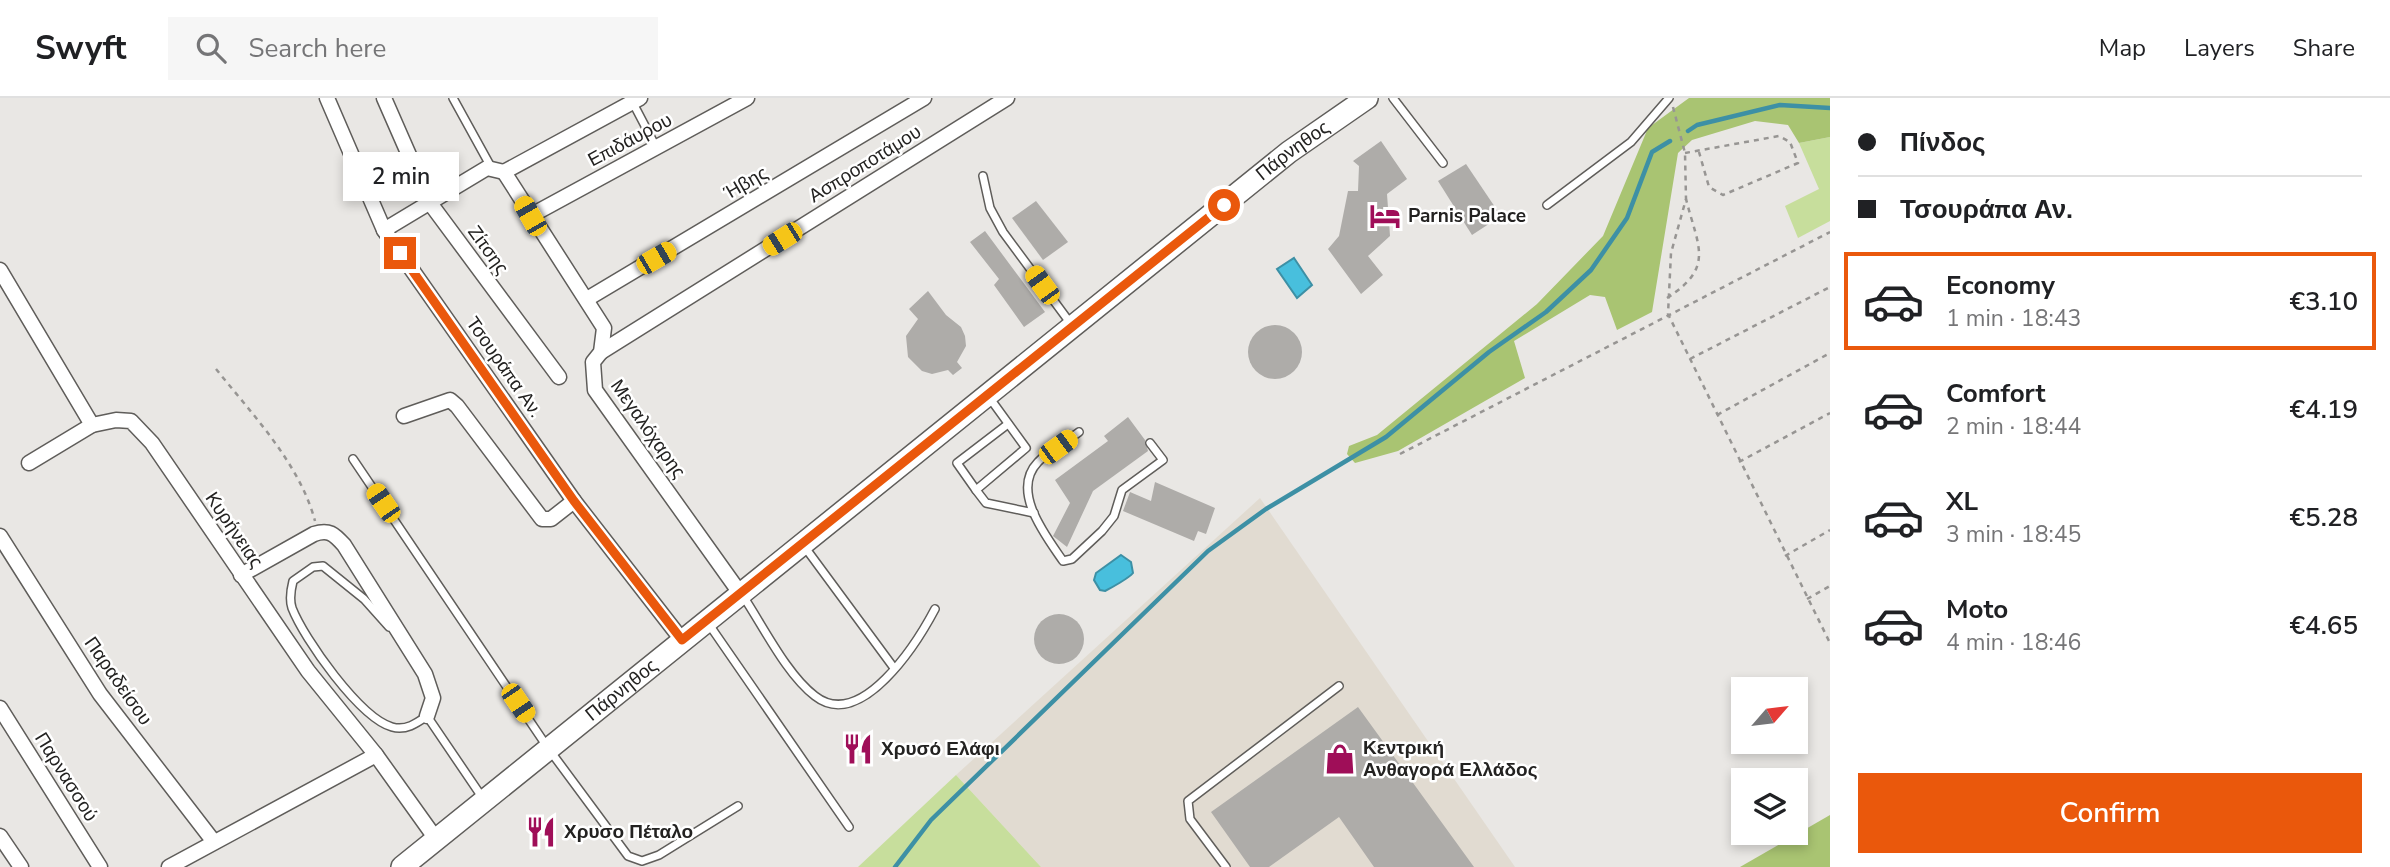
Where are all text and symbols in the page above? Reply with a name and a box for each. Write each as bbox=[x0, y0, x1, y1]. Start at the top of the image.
search box bbox=[168, 17, 658, 80]
text: Swyft bbox=[35, 26, 126, 71]
icon: search bbox=[192, 29, 230, 67]
text: Search here bbox=[248, 31, 386, 66]
text: Map bbox=[2099, 32, 2146, 64]
text: Layers bbox=[2184, 32, 2255, 64]
text: Share bbox=[2293, 32, 2355, 64]
street label: Επιδάυρου bbox=[583, 107, 677, 173]
street label: Πάρνηθος bbox=[1250, 115, 1335, 187]
street label: Ασπροποτάμου bbox=[804, 119, 926, 209]
text: Πίνδος bbox=[1900, 125, 1986, 160]
callout: 2 min bbox=[342, 152, 458, 200]
street label: Ήβης bbox=[718, 160, 773, 206]
text: 2 min bbox=[372, 161, 430, 192]
route start bbox=[1208, 189, 1240, 221]
text: Τσουράπα Αν. bbox=[1900, 192, 2073, 227]
car bbox=[511, 193, 550, 239]
hotel icon: Parnis Palace bbox=[1368, 199, 1402, 233]
place label: Parnis Palace bbox=[1408, 203, 1526, 229]
car bbox=[759, 219, 806, 259]
street label: Ζίτσης bbox=[461, 220, 515, 280]
route end bbox=[384, 237, 416, 269]
car bbox=[633, 238, 680, 278]
car bbox=[1022, 262, 1063, 308]
text: Economy bbox=[1946, 268, 2055, 303]
icon: car bbox=[1862, 270, 1925, 333]
text: €3.10 bbox=[2289, 284, 2358, 319]
text: 1 min · 18:43 bbox=[1946, 303, 2081, 334]
street label: Τσουράπα Αν. bbox=[460, 312, 548, 422]
street label: Μεγαλόχαρης bbox=[604, 374, 692, 484]
text: Comfort bbox=[1946, 376, 2046, 411]
icon: car bbox=[1862, 378, 1925, 441]
text: €4.19 bbox=[2289, 392, 2358, 427]
text: 2 min · 18:44 bbox=[1946, 411, 2081, 442]
car bbox=[1035, 426, 1082, 468]
car bbox=[363, 480, 404, 526]
text: XL bbox=[1946, 484, 1978, 519]
icon: car bbox=[1862, 486, 1925, 549]
street label: Κυρήνειας bbox=[199, 487, 269, 573]
text: €5.28 bbox=[2289, 500, 2358, 535]
text: 3 min · 18:45 bbox=[1946, 519, 2081, 550]
text: Moto bbox=[1946, 592, 2008, 627]
icon: car bbox=[1862, 594, 1925, 657]
text: €4.65 bbox=[2289, 608, 2358, 643]
text: 4 min · 18:46 bbox=[1946, 627, 2081, 658]
street label: Παραδείσου bbox=[78, 632, 158, 730]
street label: Πάρνηθος bbox=[580, 653, 663, 727]
north arrow bbox=[1731, 677, 1808, 754]
map controls bbox=[1731, 677, 1808, 845]
car bbox=[498, 680, 539, 726]
street label: Παρνασσού bbox=[28, 728, 104, 826]
restaurant icon: Χρυσό Ελάφι bbox=[841, 732, 875, 766]
place label: Κεντρική Ανθαγορά Ελλάδος bbox=[1363, 735, 1538, 783]
place label: Χρυσό Ελάφι bbox=[881, 736, 1000, 762]
shop icon: Κεντρική Ανθαγορά Ελλάδος bbox=[1323, 742, 1357, 776]
button: layers bbox=[1731, 768, 1808, 845]
button: Confirm bbox=[1858, 773, 2362, 853]
restaurant icon: Χρυσο Πέταλο bbox=[524, 815, 558, 849]
place label: Χρυσο Πέταλο bbox=[564, 819, 693, 845]

